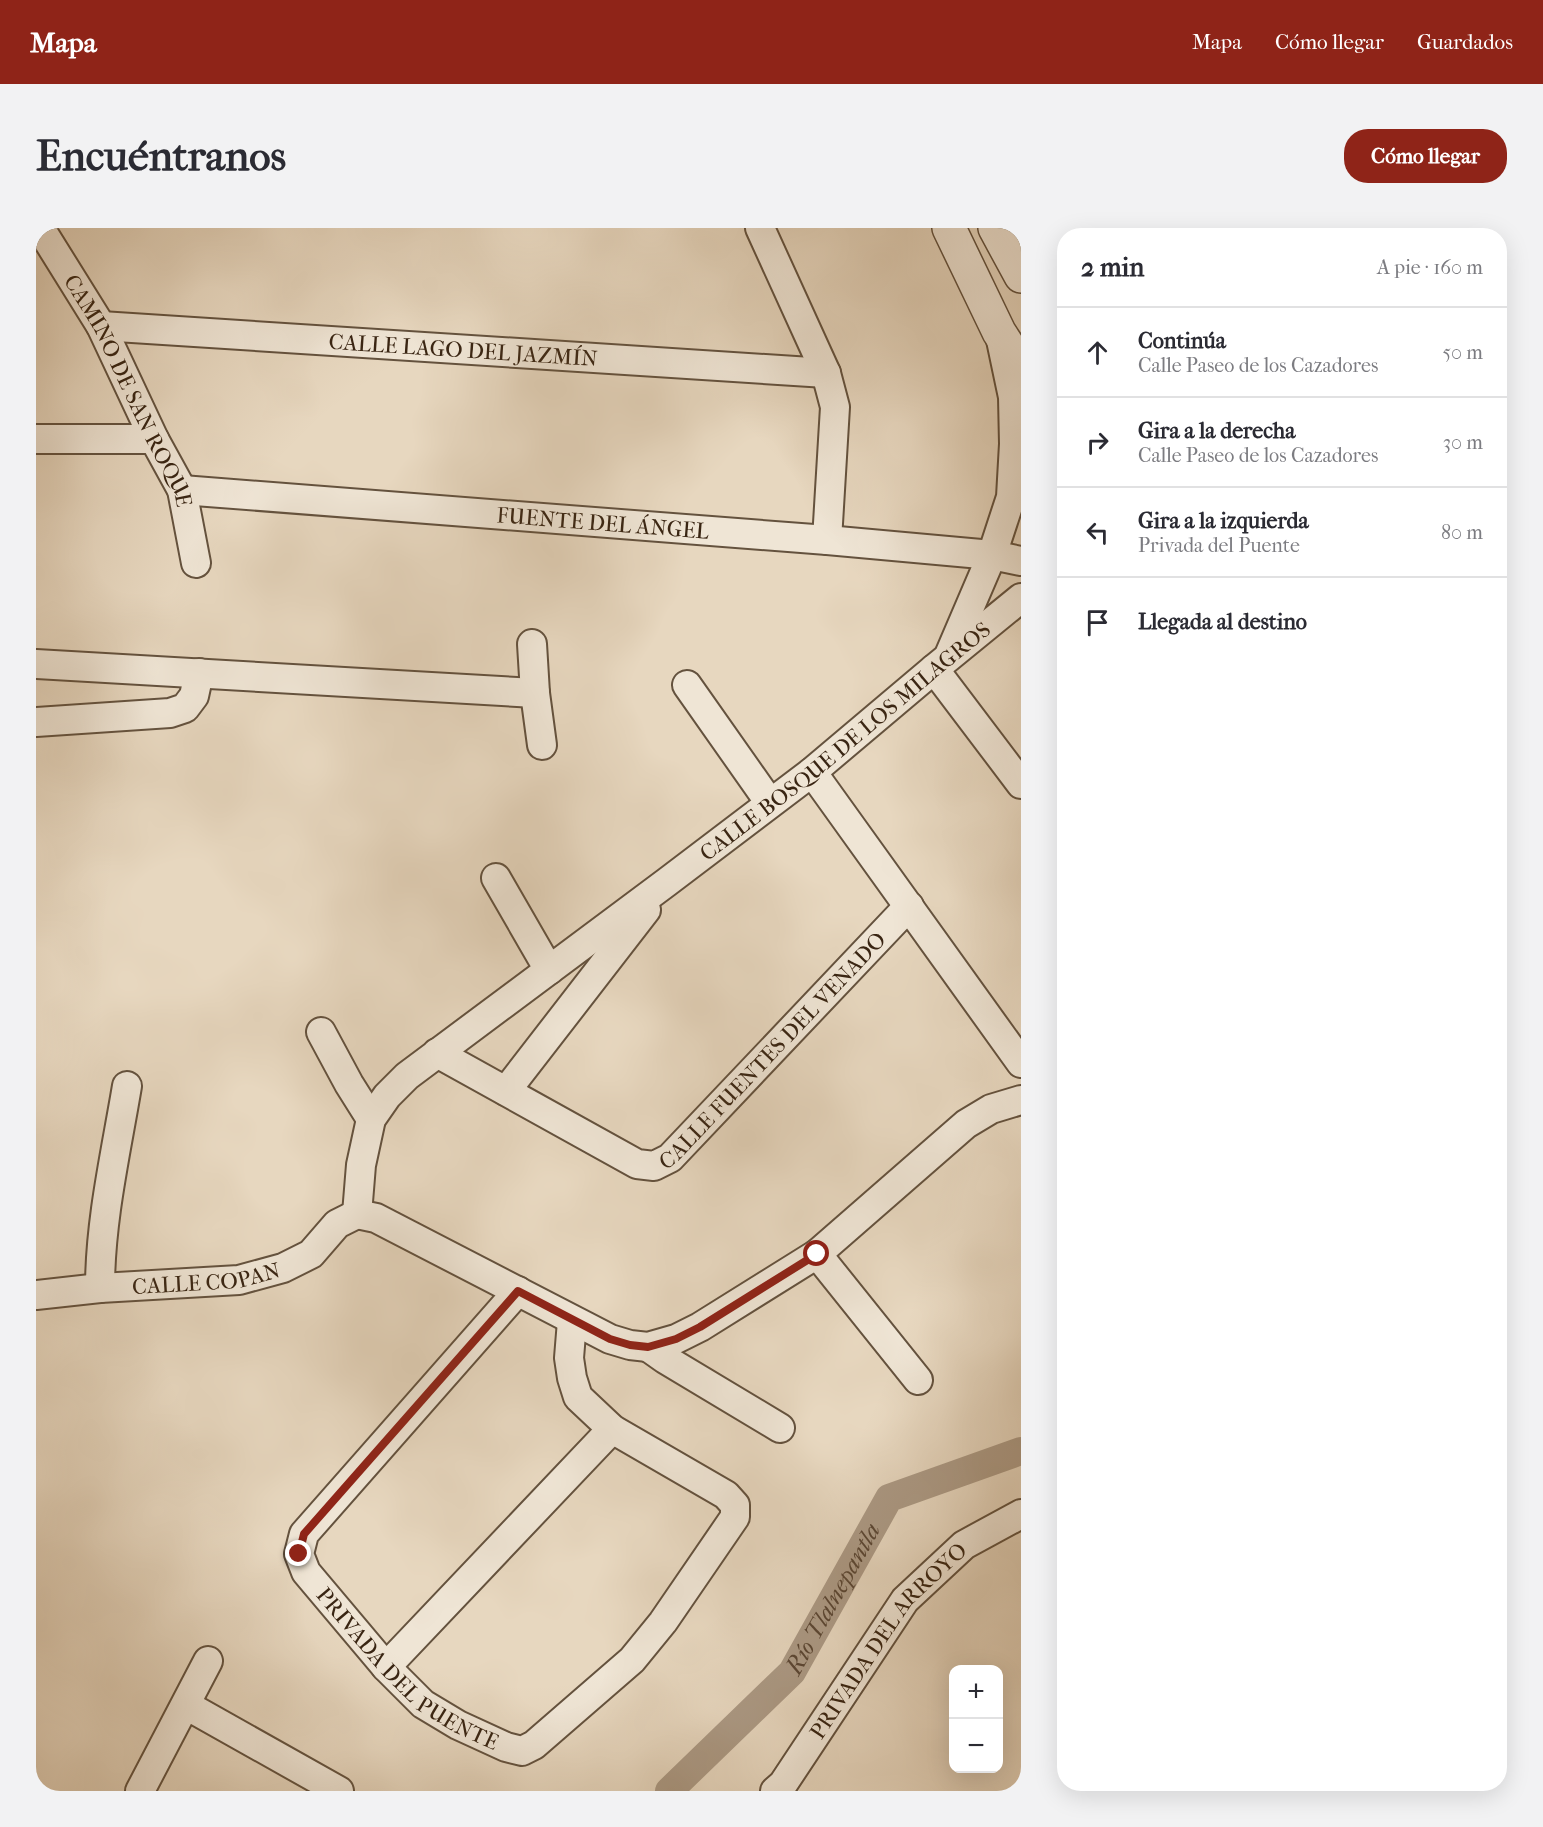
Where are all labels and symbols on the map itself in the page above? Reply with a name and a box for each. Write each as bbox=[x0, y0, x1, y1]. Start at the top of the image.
street label: CAMINO DE SAN ROQUE bbox=[58, 270, 197, 509]
street label: CALLE LAGO DEL JAZMÍN bbox=[328, 329, 599, 372]
street label: FUENTE DEL ÁNGEL bbox=[496, 502, 711, 545]
street label: CALLE BOSQUE DE LOS MILAGROS bbox=[695, 616, 996, 867]
street label: CALLE FUENTES DEL VENADO bbox=[655, 927, 891, 1175]
route start bbox=[803, 1240, 829, 1266]
street label: CALLE COPAN bbox=[131, 1257, 283, 1300]
water label: Río Tlalnepantla bbox=[779, 1518, 886, 1681]
street label: PRIVADA DEL ARROYO bbox=[805, 1537, 972, 1744]
route end bbox=[285, 1540, 311, 1566]
street label: PRIVADA DEL PUENTE bbox=[311, 1582, 503, 1756]

